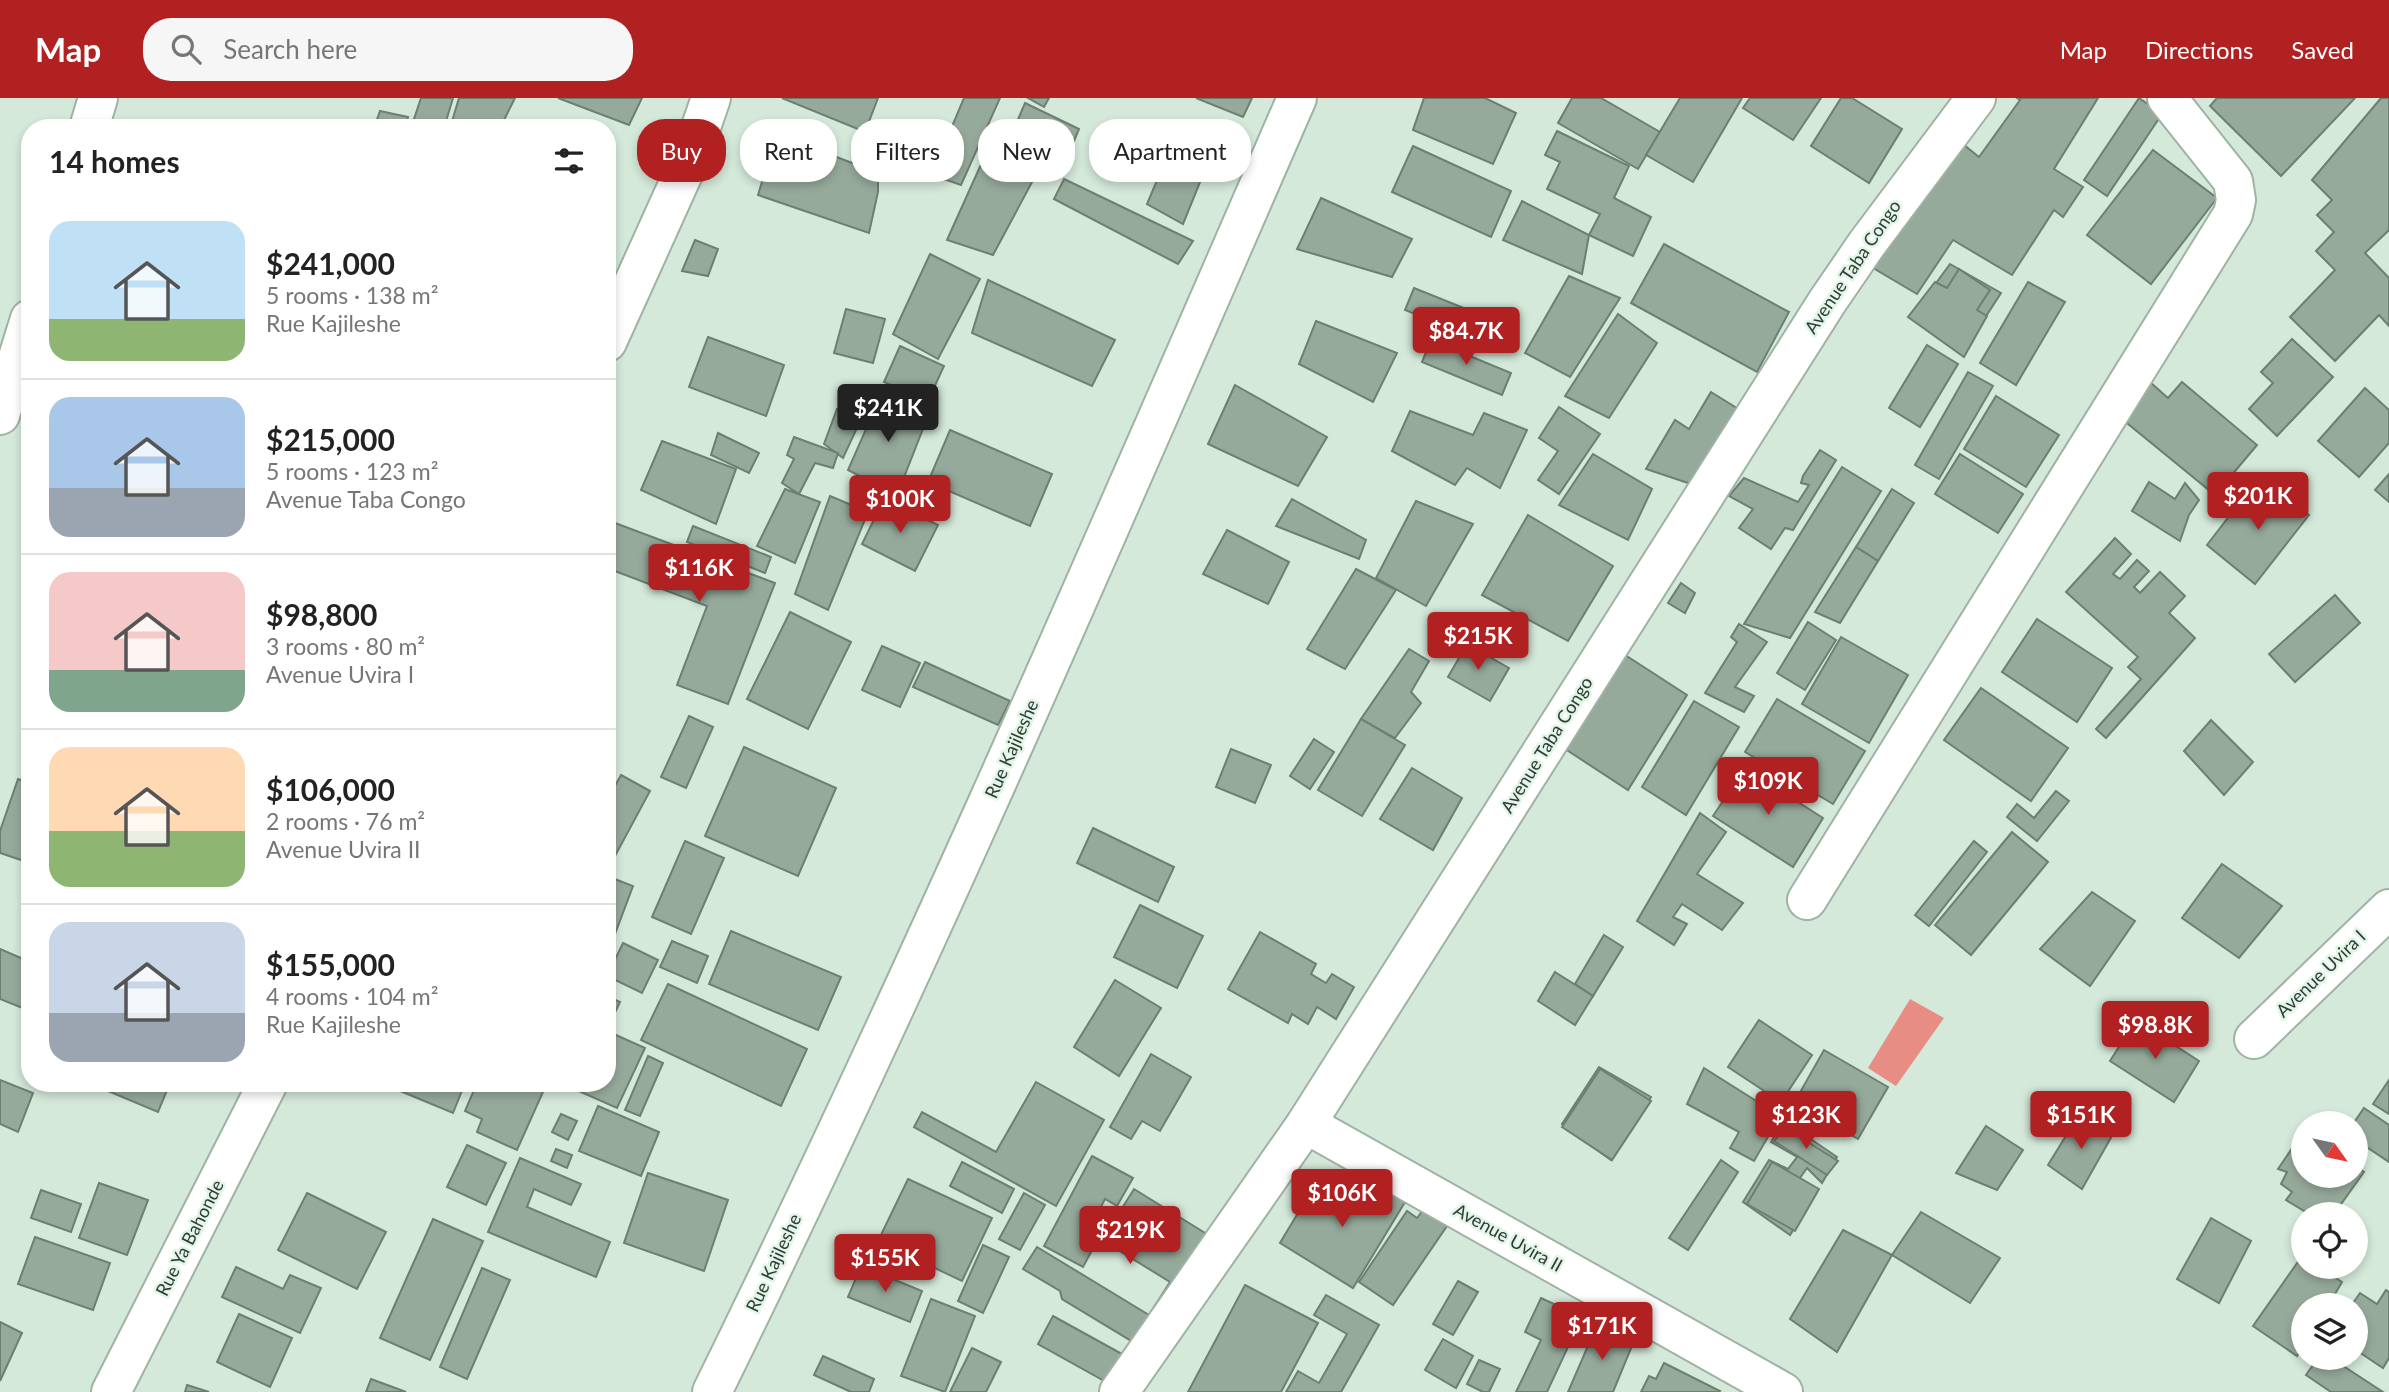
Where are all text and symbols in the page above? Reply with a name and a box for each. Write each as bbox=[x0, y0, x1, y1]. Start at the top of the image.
search box bbox=[143, 18, 633, 81]
text: Map bbox=[35, 29, 101, 69]
icon: search bbox=[167, 30, 205, 68]
text: Search here bbox=[223, 33, 357, 65]
text: Map bbox=[2060, 35, 2107, 64]
text: Directions bbox=[2145, 35, 2253, 64]
text: Saved bbox=[2291, 35, 2354, 64]
chip: Buy bbox=[637, 119, 726, 182]
chip: Rent bbox=[740, 119, 837, 182]
chip: Filters bbox=[851, 119, 964, 182]
chip: New bbox=[978, 119, 1075, 182]
chip: Apartment bbox=[1089, 119, 1251, 182]
icon: filters bbox=[550, 142, 588, 180]
text: 14 homes bbox=[49, 143, 180, 179]
street label: Avenue Taba Congo bbox=[1799, 195, 1905, 337]
text: $241,000 bbox=[266, 245, 395, 281]
icon: home bbox=[105, 249, 189, 333]
text: 5 rooms · 138 m² bbox=[266, 281, 438, 309]
pin: $84.7K bbox=[1409, 308, 1523, 367]
text: Rue Kajileshe bbox=[266, 309, 401, 337]
text: $84.7K bbox=[1429, 316, 1503, 344]
pin: $241K bbox=[839, 384, 937, 444]
text: $241K bbox=[853, 393, 923, 421]
text: $215,000 bbox=[266, 421, 395, 457]
icon: home bbox=[105, 425, 189, 509]
text: 5 rooms · 123 m² bbox=[266, 457, 438, 485]
pin: $201K bbox=[2209, 472, 2307, 532]
pin: $100K bbox=[851, 476, 949, 535]
text: $201K bbox=[2223, 481, 2293, 509]
text: $100K bbox=[865, 484, 935, 512]
text: Avenue Taba Congo bbox=[266, 485, 466, 513]
pin: $116K bbox=[650, 545, 748, 604]
text: $116K bbox=[664, 553, 734, 581]
text: $98,800 bbox=[266, 596, 377, 632]
icon: home bbox=[105, 600, 189, 684]
pin: $215K bbox=[1429, 612, 1527, 672]
text: $215K bbox=[1443, 621, 1513, 649]
text: 3 rooms · 80 m² bbox=[266, 632, 425, 660]
text: Avenue Uvira I bbox=[266, 660, 414, 688]
street label: Avenue Taba Congo bbox=[1495, 672, 1597, 817]
street label: Rue Kajileshe bbox=[980, 696, 1043, 801]
pin: $109K bbox=[1719, 758, 1817, 817]
text: $109K bbox=[1733, 766, 1803, 794]
text: $106,000 bbox=[266, 771, 395, 807]
icon: home bbox=[105, 775, 189, 859]
text: 2 rooms · 76 m² bbox=[266, 807, 425, 835]
text: Avenue Uvira II bbox=[266, 835, 421, 863]
street label: Avenue Uvira I bbox=[2271, 925, 2370, 1021]
text: $155,000 bbox=[266, 946, 395, 982]
icon: home bbox=[105, 950, 189, 1034]
text: 4 rooms · 104 m² bbox=[266, 982, 438, 1010]
pin: $98.8K bbox=[2098, 1002, 2212, 1061]
text: Rue Kajileshe bbox=[266, 1010, 401, 1038]
text: $98.8K bbox=[2118, 1010, 2192, 1038]
pin: $123K bbox=[1757, 1091, 1855, 1151]
pin: $151K bbox=[2032, 1091, 2130, 1151]
text: $123K bbox=[1771, 1100, 1841, 1128]
text: $151K bbox=[2046, 1100, 2116, 1128]
north arrow bbox=[2291, 1111, 2368, 1188]
map controls bbox=[2291, 1111, 2368, 1370]
pin: $106K bbox=[1293, 1170, 1391, 1229]
street label: Rue Ya Bahonde bbox=[150, 1176, 228, 1299]
text: $106K bbox=[1307, 1178, 1377, 1206]
street label: Avenue Uvira II bbox=[1450, 1198, 1567, 1276]
button: locate bbox=[2291, 1202, 2368, 1279]
pin: $219K bbox=[1081, 1206, 1179, 1266]
street label: Rue Kajileshe bbox=[741, 1210, 805, 1315]
text: $219K bbox=[1095, 1215, 1165, 1243]
pin: $155K bbox=[836, 1234, 934, 1294]
text: $155K bbox=[850, 1243, 920, 1271]
button: layers bbox=[2291, 1293, 2368, 1370]
pin: $171K bbox=[1553, 1302, 1651, 1362]
text: $171K bbox=[1567, 1311, 1637, 1339]

